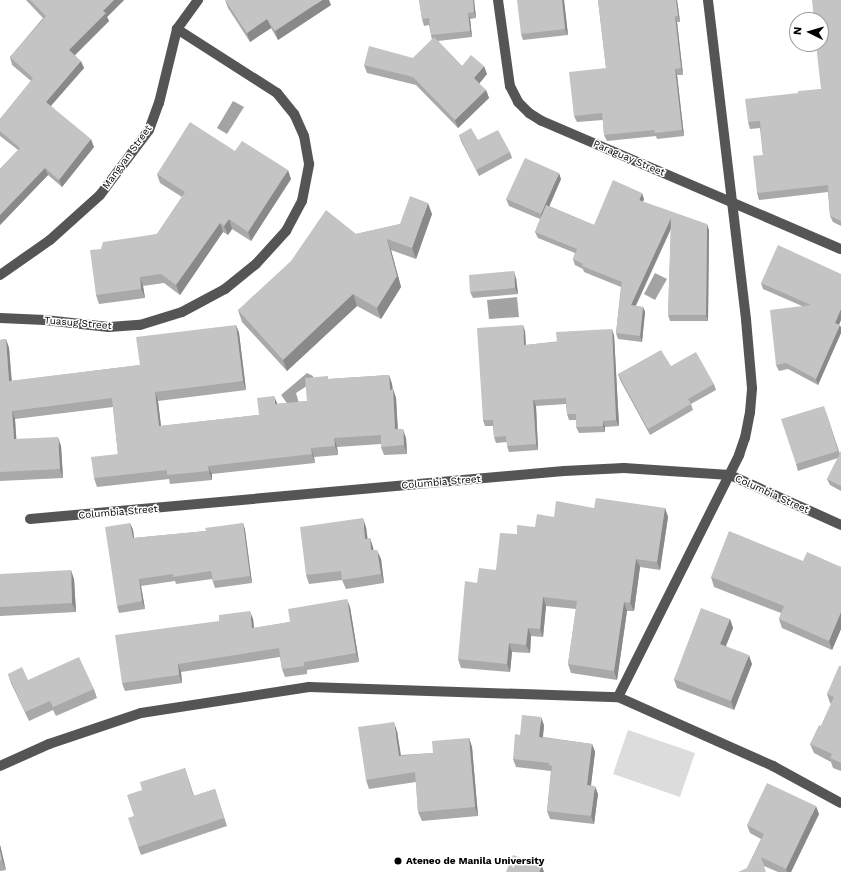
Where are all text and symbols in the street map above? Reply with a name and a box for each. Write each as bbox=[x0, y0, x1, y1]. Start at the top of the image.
north arrow bbox=[789, 12, 829, 52]
text: N bbox=[791, 26, 804, 36]
street label: Mangyan Street bbox=[100, 123, 154, 191]
street label: Paraguay Street bbox=[591, 137, 667, 179]
street label: Tuasug Street bbox=[44, 314, 112, 332]
street label: Columbia Street bbox=[733, 472, 811, 516]
street label: Columbia Street bbox=[401, 473, 481, 491]
street label: Columbia Street bbox=[78, 503, 158, 521]
place label: Ateneo de Manila University bbox=[406, 855, 544, 867]
marker: Ateneo de Manila University bbox=[393, 856, 403, 866]

